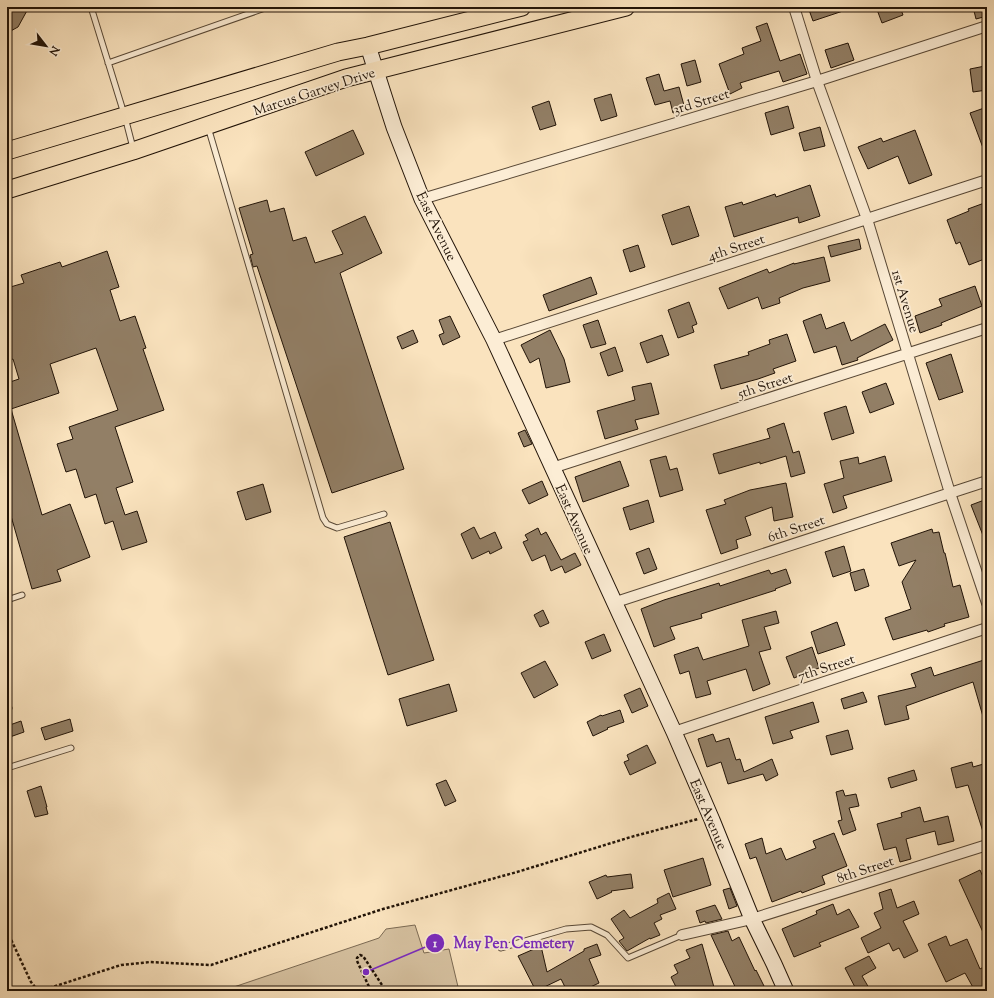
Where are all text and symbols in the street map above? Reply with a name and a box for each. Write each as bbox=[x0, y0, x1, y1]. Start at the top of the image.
north arrow bbox=[26, 26, 66, 66]
text: N bbox=[44, 42, 63, 59]
street label: Marcus Garvey Drive bbox=[251, 64, 378, 122]
street label: 3rd Street bbox=[671, 85, 732, 121]
street label: East Avenue bbox=[410, 189, 461, 265]
street label: 4th Street bbox=[705, 230, 768, 268]
street label: 1st Avenue bbox=[885, 268, 923, 335]
street label: 5th Street bbox=[735, 369, 796, 406]
street label: East Avenue bbox=[549, 482, 598, 558]
street label: 6th Street bbox=[765, 511, 828, 549]
street label: 7th Street bbox=[795, 650, 858, 688]
street label: East Avenue bbox=[683, 776, 731, 853]
street label: 8th Street bbox=[834, 852, 897, 890]
callout: May Pen Cemetery bbox=[425, 929, 582, 956]
text: May Pen Cemetery bbox=[453, 934, 575, 955]
text: 1 bbox=[432, 935, 438, 953]

